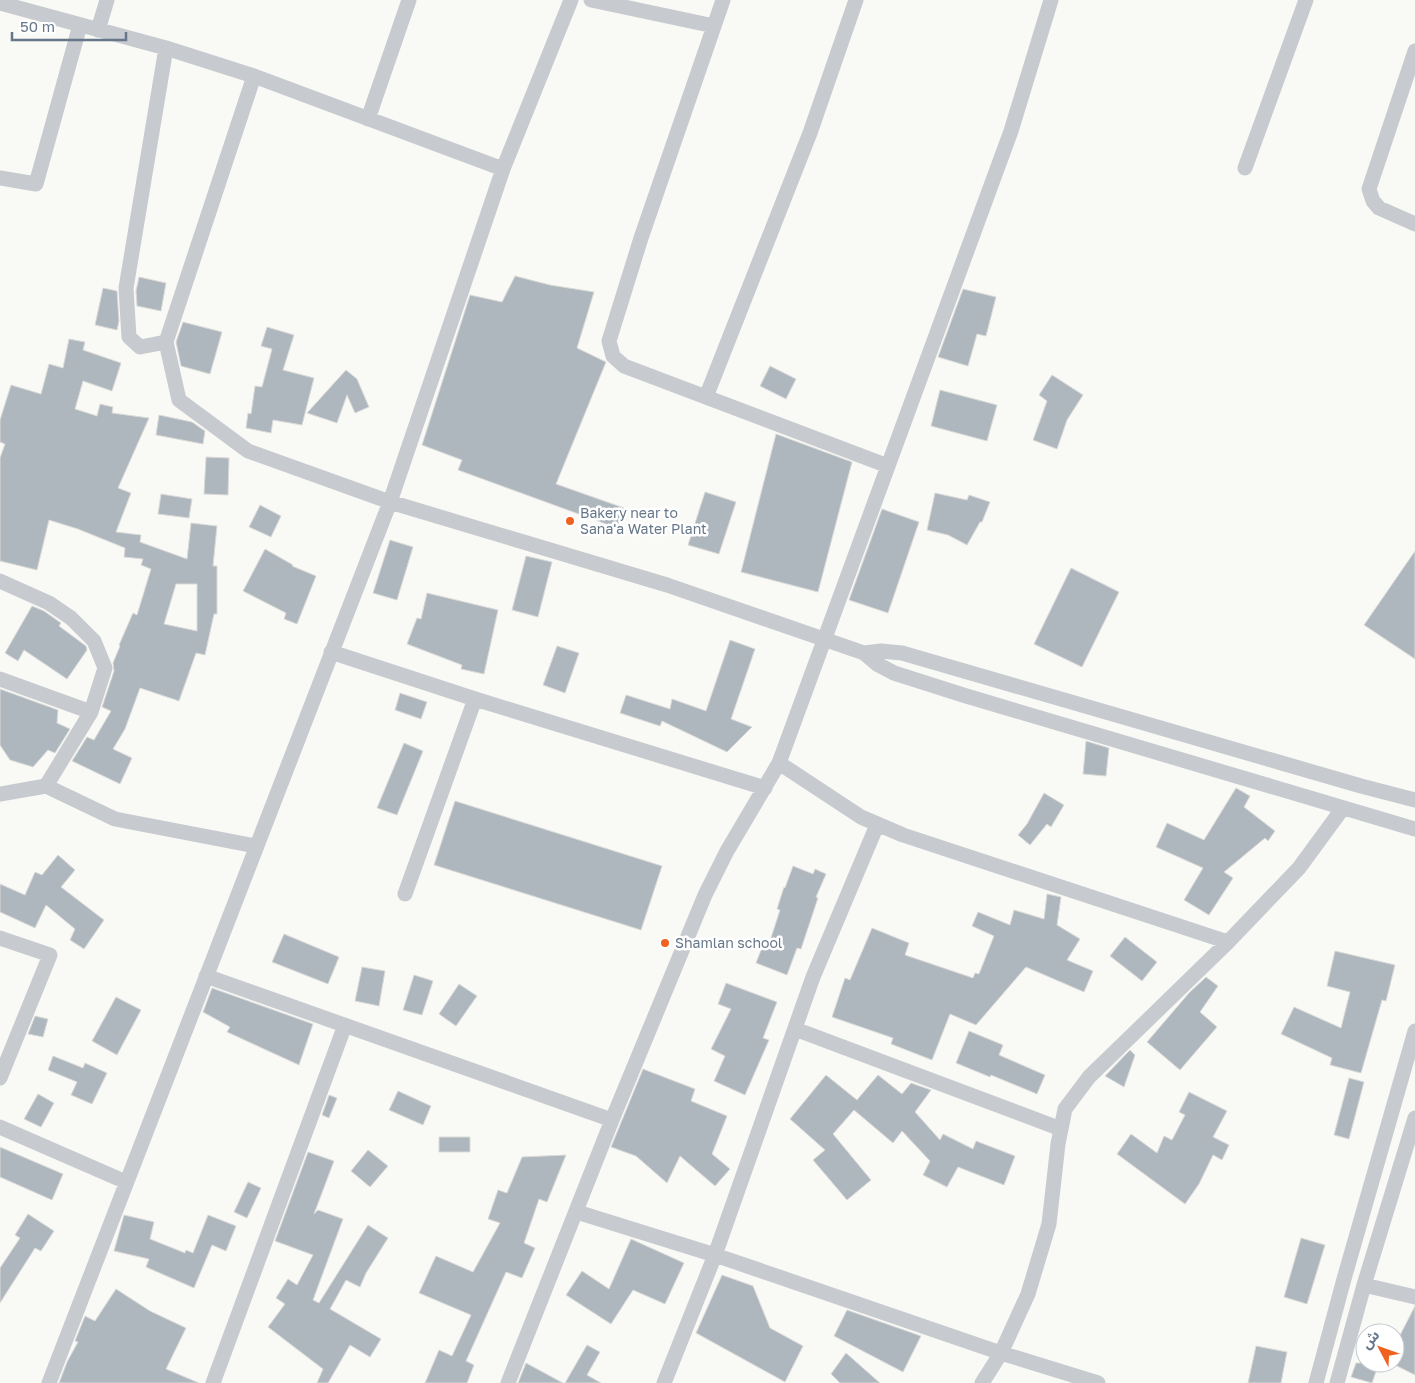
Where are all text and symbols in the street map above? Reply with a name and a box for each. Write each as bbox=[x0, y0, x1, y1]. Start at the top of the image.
scale bar bbox=[12, 10, 126, 42]
text: 50 m bbox=[20, 17, 55, 35]
place label: Bakery near to Sana'a Water Plant bbox=[580, 504, 707, 537]
marker: Bakery near to Sana'a Water Plant bbox=[564, 515, 576, 527]
place label: Shamlan school bbox=[675, 934, 782, 951]
marker: Shamlan school bbox=[659, 937, 671, 949]
north arrow bbox=[1355, 1323, 1405, 1373]
text: ش bbox=[1357, 1326, 1383, 1352]

